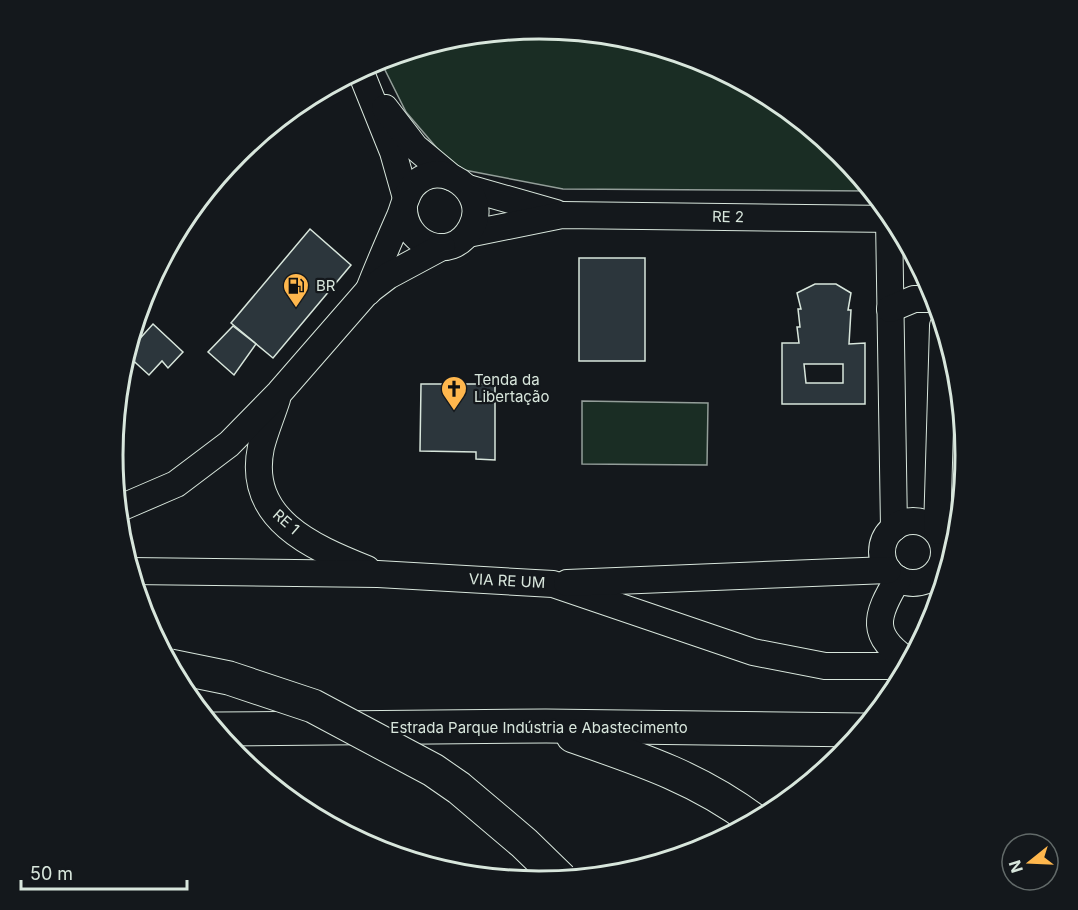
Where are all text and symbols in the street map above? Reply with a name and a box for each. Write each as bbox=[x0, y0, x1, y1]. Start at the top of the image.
street label: RE 2 bbox=[712, 207, 744, 226]
fuel station icon: BR bbox=[281, 271, 311, 309]
place label: BR bbox=[316, 276, 336, 295]
place label: Tenda da Libertação bbox=[474, 370, 549, 406]
church icon: Tenda da Libertação bbox=[439, 374, 469, 412]
street label: RE 1 bbox=[269, 505, 304, 538]
street label: VIA RE UM bbox=[468, 569, 546, 592]
street label: Estrada Parque Indústria e Abastecimento bbox=[390, 718, 688, 737]
north arrow bbox=[1000, 832, 1060, 892]
scale bar bbox=[21, 853, 188, 891]
text: N bbox=[1004, 858, 1027, 876]
text: 50 m bbox=[30, 863, 73, 884]

